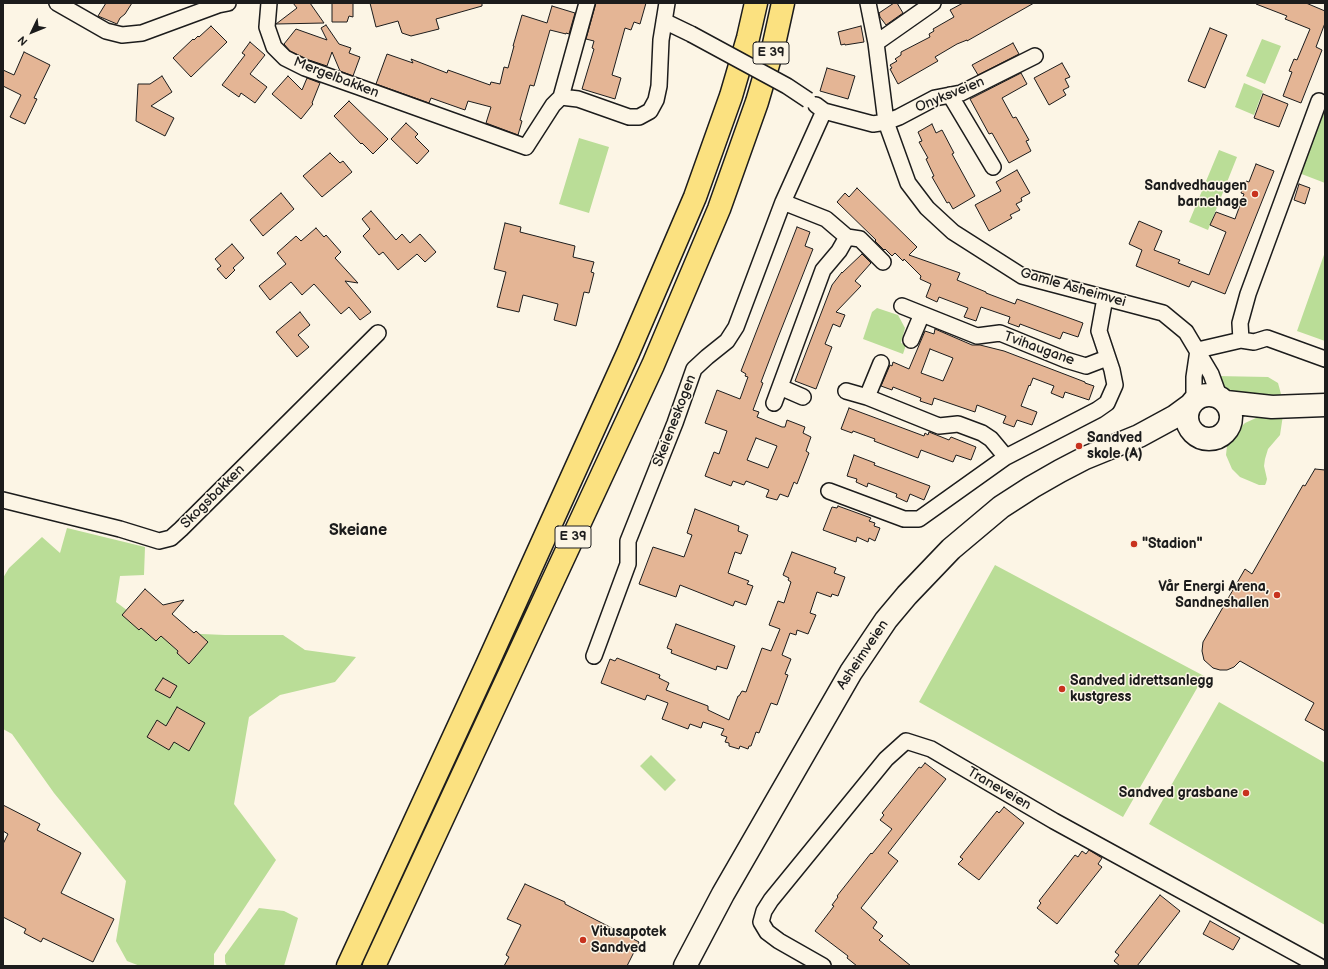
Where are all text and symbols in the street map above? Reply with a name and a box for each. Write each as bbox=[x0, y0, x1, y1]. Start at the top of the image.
north arrow bbox=[12, 12, 52, 52]
text: N bbox=[15, 33, 30, 48]
road number: E 39 bbox=[753, 42, 789, 64]
street label: Mergelbakken bbox=[291, 54, 381, 102]
street label: Onyksveien bbox=[913, 74, 987, 116]
place label: Sandvedhaugen barnehage bbox=[1145, 178, 1247, 210]
marker: Sandvedhaugen barnehage bbox=[1250, 189, 1260, 199]
street label: Gamle Asheimvei bbox=[1018, 265, 1128, 311]
street label: Tvihaugane bbox=[1001, 328, 1077, 370]
street label: Skeieneskogen bbox=[650, 373, 700, 469]
place label: Sandved skole (A) bbox=[1087, 430, 1143, 462]
marker: Sandved skole (A) bbox=[1074, 441, 1084, 451]
street label: Skogsbakken bbox=[178, 462, 248, 532]
district label: Skeiane bbox=[329, 521, 387, 541]
road number: E 39 bbox=[555, 526, 591, 548]
place label: "Stadion" bbox=[1142, 536, 1203, 552]
marker: "Stadion" bbox=[1129, 539, 1139, 549]
place label: Vår Energi Arena, Sandneshallen bbox=[1158, 579, 1269, 612]
marker: Vår Energi Arena, Sandneshallen bbox=[1272, 590, 1282, 600]
street label: Asheimveien bbox=[834, 617, 892, 693]
place label: Sandved idrettsanlegg kustgress bbox=[1070, 673, 1213, 706]
marker: Sandved idrettsanlegg kustgress bbox=[1057, 684, 1067, 694]
street label: Traneveien bbox=[964, 764, 1034, 814]
place label: Sandved grasbane bbox=[1119, 785, 1238, 801]
marker: Sandved grasbane bbox=[1241, 788, 1251, 798]
place label: Vitusapotek Sandved bbox=[591, 924, 666, 956]
marker: Vitusapotek Sandved bbox=[578, 935, 588, 945]

